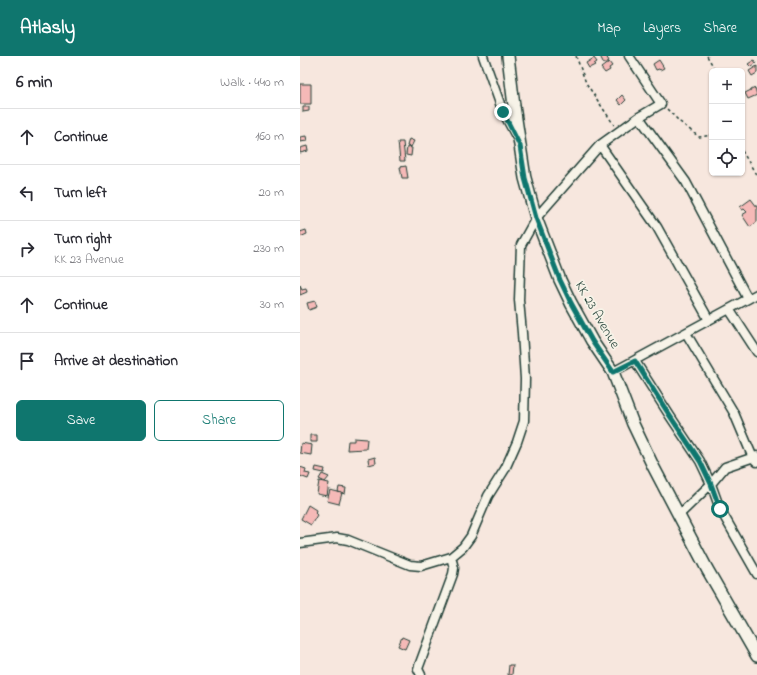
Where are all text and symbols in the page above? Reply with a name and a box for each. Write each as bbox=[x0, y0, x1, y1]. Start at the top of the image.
text: Atlasly bbox=[20, 15, 75, 42]
text: Map bbox=[597, 18, 621, 39]
text: Layers bbox=[643, 18, 681, 39]
text: Share bbox=[703, 18, 737, 39]
map controls bbox=[709, 68, 745, 176]
button: + bbox=[709, 68, 745, 104]
text: 6 min bbox=[16, 70, 52, 95]
text: Walk · 440 m bbox=[220, 73, 284, 92]
route end bbox=[494, 103, 512, 121]
button: − bbox=[709, 104, 745, 140]
icon: ahead bbox=[16, 126, 38, 148]
text: Continue bbox=[54, 126, 108, 148]
text: 160 m bbox=[255, 127, 284, 146]
button: locate bbox=[709, 140, 745, 176]
icon: left bbox=[16, 182, 38, 204]
text: Turn left bbox=[54, 182, 107, 204]
text: 20 m bbox=[259, 183, 284, 202]
text: Turn right bbox=[54, 228, 112, 250]
icon: right bbox=[16, 238, 38, 260]
text: 230 m bbox=[253, 239, 284, 258]
text: KK 23 Avenue bbox=[54, 250, 124, 269]
street label: KK 23 Avenue bbox=[569, 277, 625, 353]
icon: ahead bbox=[16, 294, 38, 316]
text: Continue bbox=[54, 294, 108, 316]
text: 30 m bbox=[260, 295, 284, 314]
icon: arrive bbox=[16, 350, 38, 372]
text: Arrive at destination bbox=[54, 350, 178, 372]
button: Save bbox=[16, 400, 146, 441]
button: Share bbox=[154, 400, 284, 441]
route start bbox=[711, 500, 729, 518]

